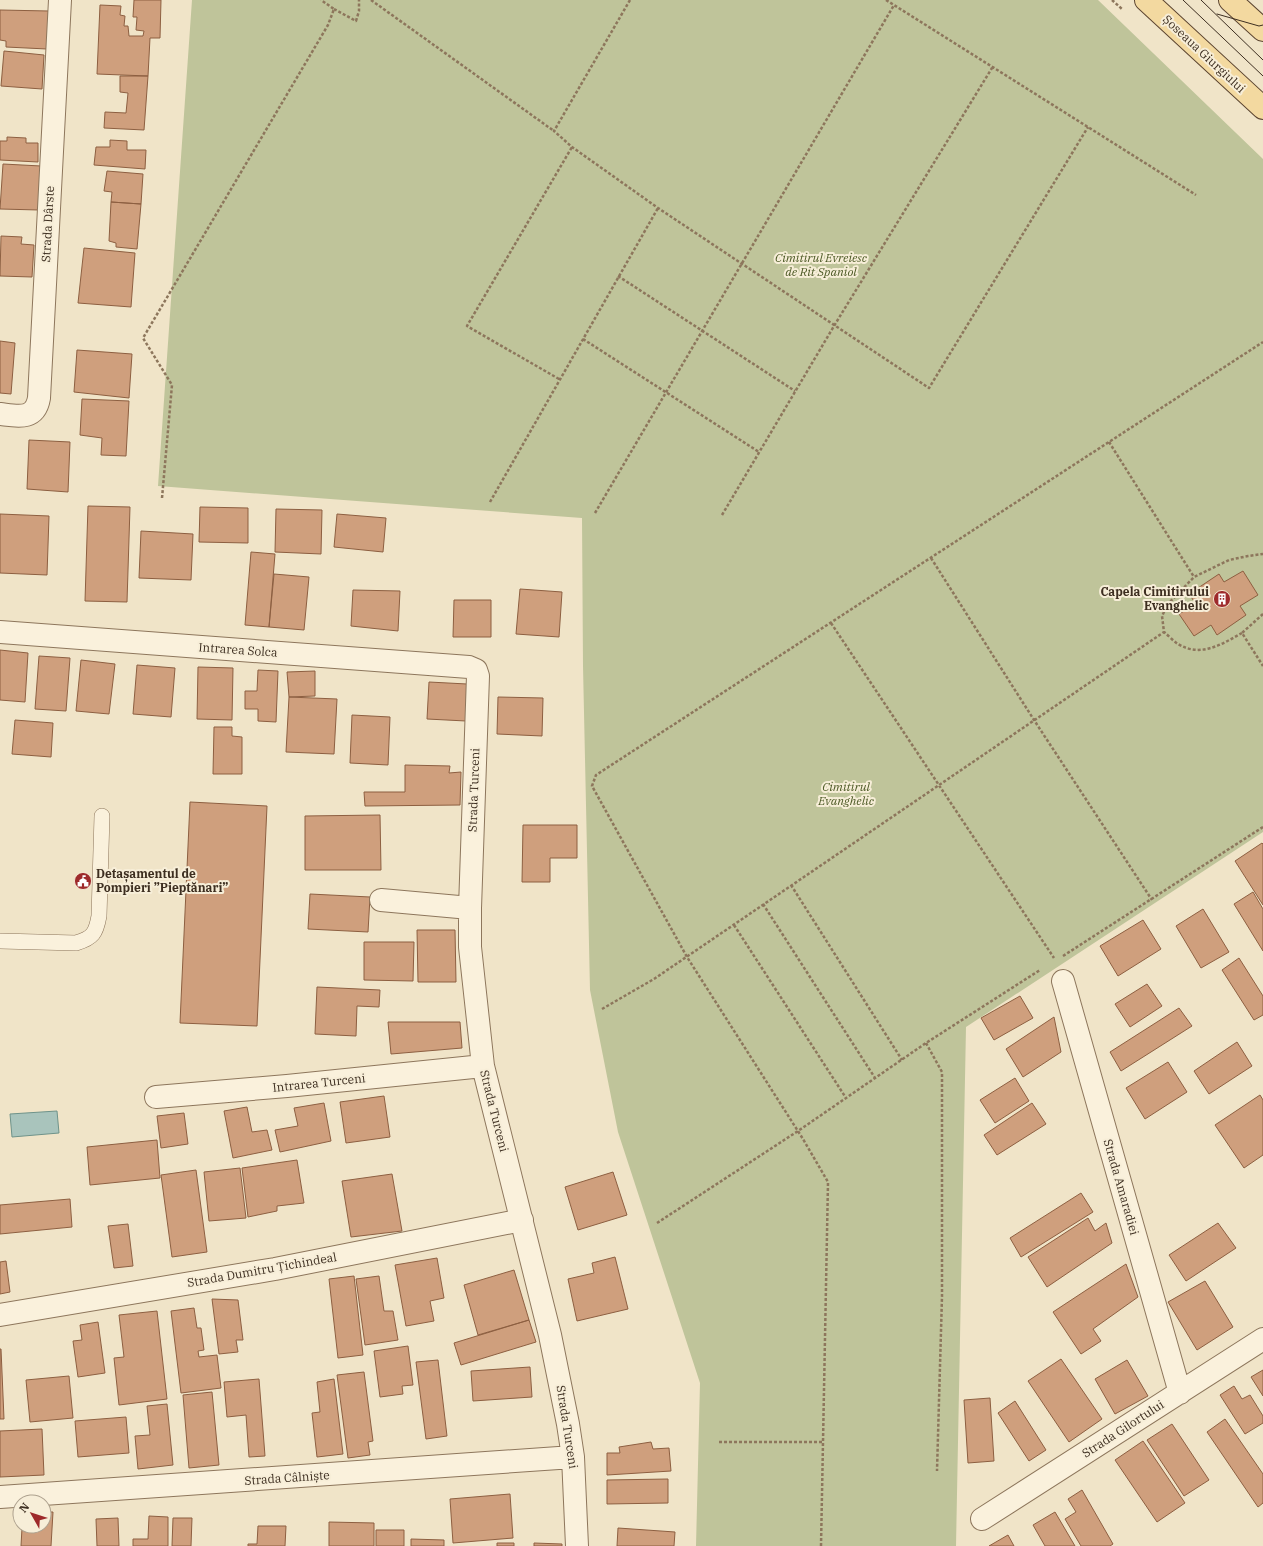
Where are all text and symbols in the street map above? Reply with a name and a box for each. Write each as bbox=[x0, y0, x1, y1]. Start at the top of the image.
street label: Șoseaua Giurgiului bbox=[1160, 12, 1249, 96]
street label: Strada Dârste bbox=[38, 185, 57, 263]
park label: Cimitirul Evreiesc de Rit Spaniol bbox=[775, 250, 868, 279]
place label: Capela Cimitirului Evanghelic bbox=[1101, 584, 1210, 613]
building icon: Capela Cimitirului Evanghelic bbox=[1212, 589, 1232, 609]
street label: Intrarea Solca bbox=[198, 639, 279, 660]
street label: Strada Turceni bbox=[465, 747, 482, 832]
park label: Cimitirul Evanghelic bbox=[817, 779, 875, 808]
place label: Detașamentul de Pompieri ”Pieptănari” bbox=[96, 866, 228, 895]
public building icon: Detașamentul de Pompieri ”Pieptănari” bbox=[73, 871, 93, 891]
street label: Strada Turceni bbox=[477, 1068, 512, 1154]
street label: Intrarea Turceni bbox=[272, 1070, 366, 1095]
street label: Strada Amaradiei bbox=[1101, 1137, 1142, 1237]
street label: Strada Dumitru Țichindeal bbox=[186, 1249, 338, 1291]
street label: Strada Turceni bbox=[554, 1384, 582, 1470]
street label: Strada Gilortului bbox=[1079, 1396, 1167, 1461]
street label: Strada Câlniște bbox=[244, 1467, 330, 1488]
north arrow bbox=[12, 1494, 52, 1534]
text: N bbox=[16, 1500, 33, 1515]

